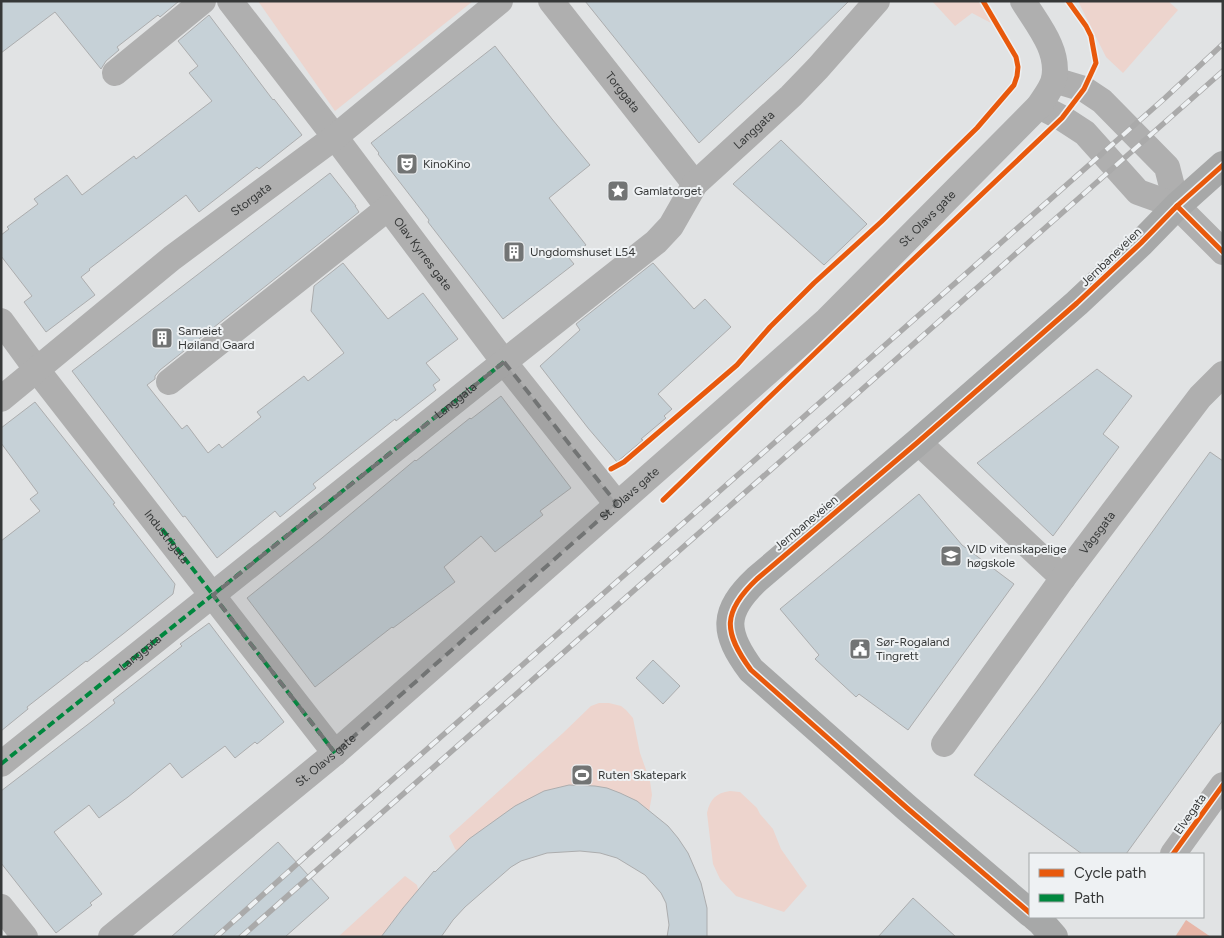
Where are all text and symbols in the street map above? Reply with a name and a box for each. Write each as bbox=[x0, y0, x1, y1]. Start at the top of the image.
street label: Torggata bbox=[602, 69, 643, 115]
street label: Langgata bbox=[731, 108, 777, 152]
theatre icon: KinoKino bbox=[395, 152, 419, 176]
place label: KinoKino bbox=[423, 157, 471, 171]
place icon: Gamlatorget bbox=[606, 179, 630, 203]
street label: Storgata bbox=[228, 180, 274, 219]
place label: Gamlatorget bbox=[634, 184, 702, 198]
street label: St. Olavs gate bbox=[896, 187, 959, 250]
street label: Olav Kyrres gate bbox=[391, 214, 455, 294]
street label: Jernbaneveien bbox=[1078, 225, 1144, 289]
building icon: Ungdomshuset L54 bbox=[502, 240, 526, 264]
place label: Ungdomshuset L54 bbox=[530, 245, 636, 259]
place label: Sameiet Høiland Gaard bbox=[178, 324, 255, 352]
building icon: Sameiet Høiland Gaard bbox=[150, 326, 174, 350]
street label: Langgata bbox=[432, 380, 480, 422]
street label: St. Olavs gate bbox=[597, 464, 662, 524]
street label: Jernbaneveien bbox=[771, 492, 841, 554]
street label: Industrigata bbox=[141, 507, 192, 566]
street label: Vågsgata bbox=[1076, 508, 1118, 557]
place label: VID vitenskapelige høgskole bbox=[967, 542, 1067, 570]
school or university icon: VID vitenskapelige høgskole bbox=[939, 544, 963, 568]
street label: Langgata bbox=[116, 632, 164, 674]
place label: Sør-Rogaland Tingrett bbox=[876, 635, 950, 663]
public building icon: Sør-Rogaland Tingrett bbox=[848, 637, 872, 661]
street label: St. Olavs gate bbox=[293, 731, 359, 790]
sports icon: Ruten Skatepark bbox=[570, 763, 594, 787]
place label: Ruten Skatepark bbox=[598, 768, 686, 782]
street label: Elvegata bbox=[1171, 791, 1209, 837]
legend bbox=[1029, 853, 1204, 918]
text: Cycle path bbox=[1074, 864, 1146, 882]
text: Path bbox=[1074, 889, 1104, 907]

